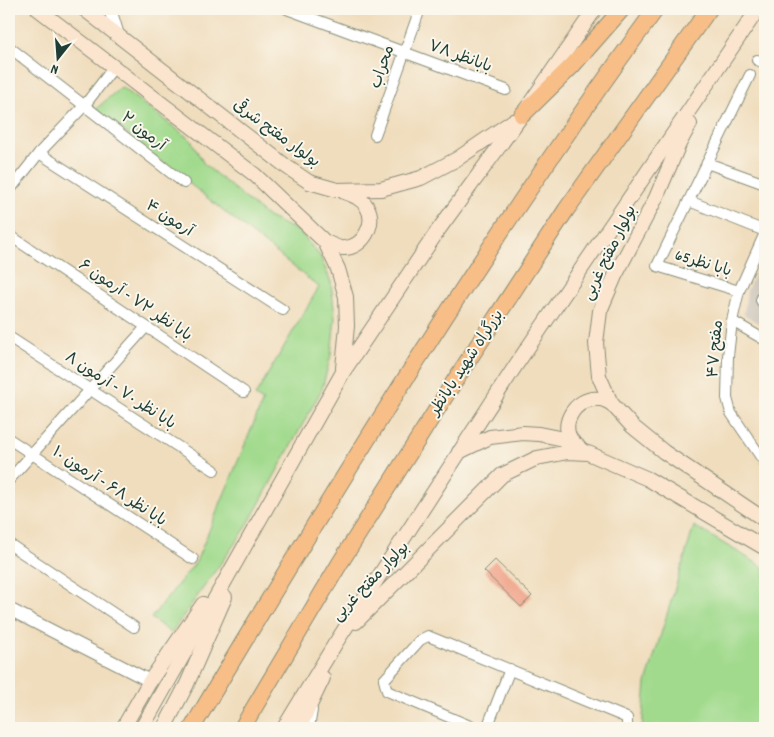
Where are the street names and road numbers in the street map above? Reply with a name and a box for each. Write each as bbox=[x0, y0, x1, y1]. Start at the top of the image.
street label: بابانظر ۷۸ bbox=[425, 35, 495, 79]
street label: محراب bbox=[365, 42, 401, 92]
street label: بولوار مفتح شرقی bbox=[227, 94, 325, 174]
street label: آرمون ۲ bbox=[116, 107, 171, 158]
street label: آرمون ۴ bbox=[141, 195, 198, 244]
street label: بولوار مفتح غربی bbox=[577, 202, 643, 304]
street label: بابا نظر65 bbox=[672, 244, 734, 284]
street label: بابا نظر ۷۲ - آرمون ۶ bbox=[74, 254, 196, 348]
street label: بزرگراه شهید بابانظر bbox=[423, 305, 510, 422]
street label: مفتح ۴۷ bbox=[702, 319, 730, 379]
street label: بابا نظر ۷۰ - آرمون ۸ bbox=[60, 346, 180, 436]
street label: بابا نظر ۶۸ - آرمون ۱۰ bbox=[47, 441, 171, 533]
street label: بولوار مفتح غربی bbox=[327, 537, 415, 627]

